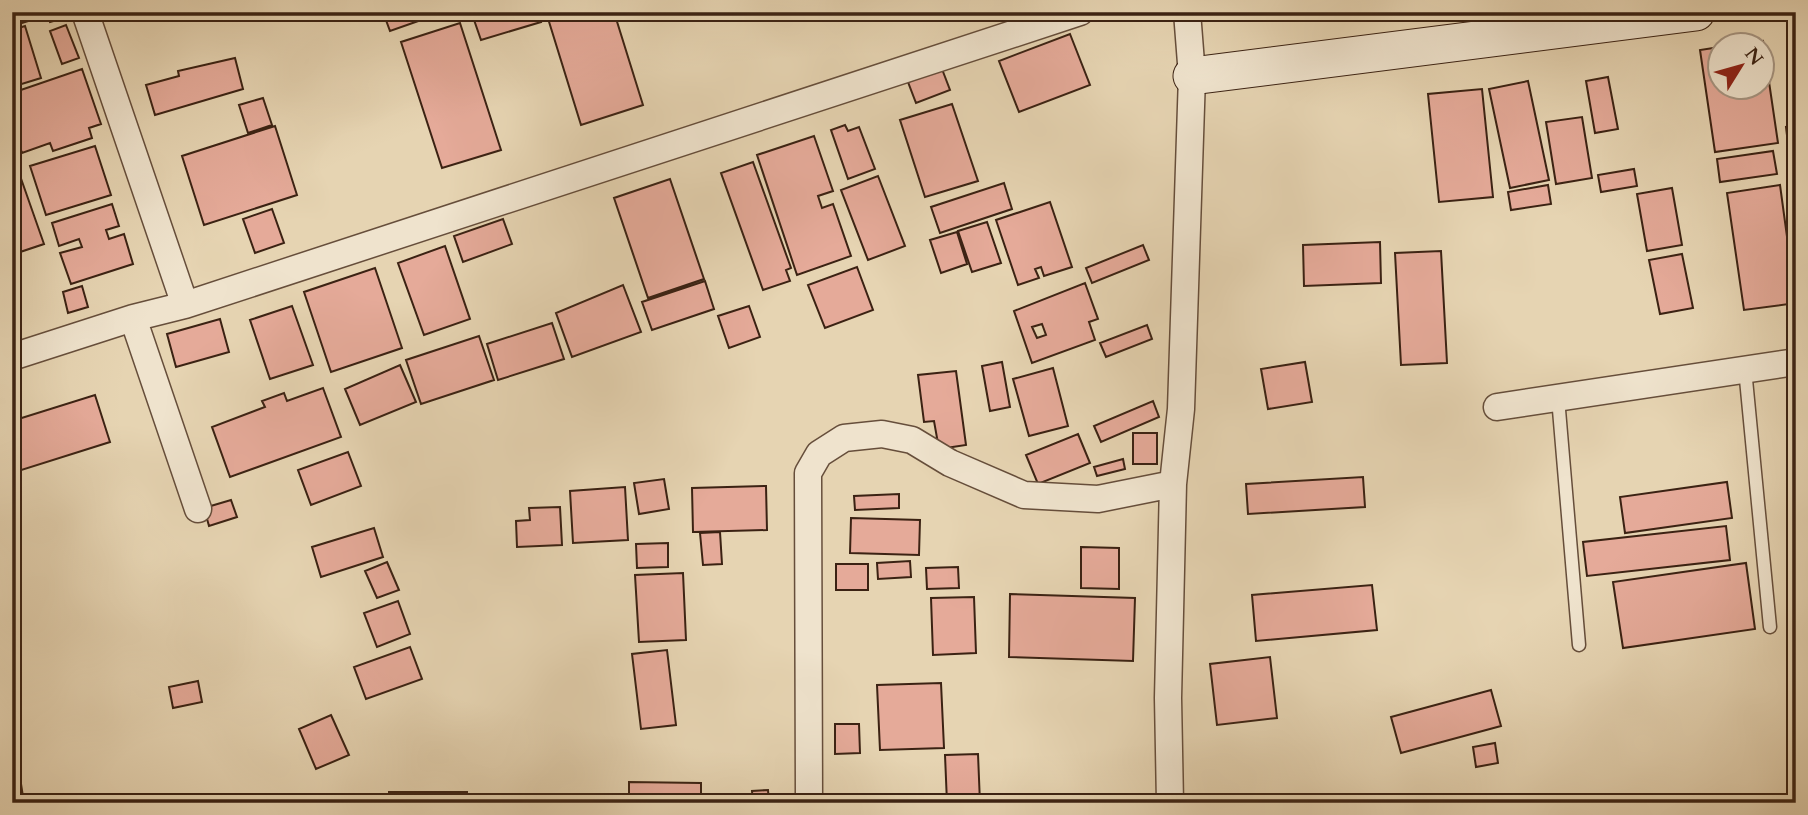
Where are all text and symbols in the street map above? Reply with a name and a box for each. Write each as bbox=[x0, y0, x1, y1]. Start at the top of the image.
north arrow bbox=[1706, 32, 1776, 102]
text: N bbox=[1738, 42, 1769, 71]

